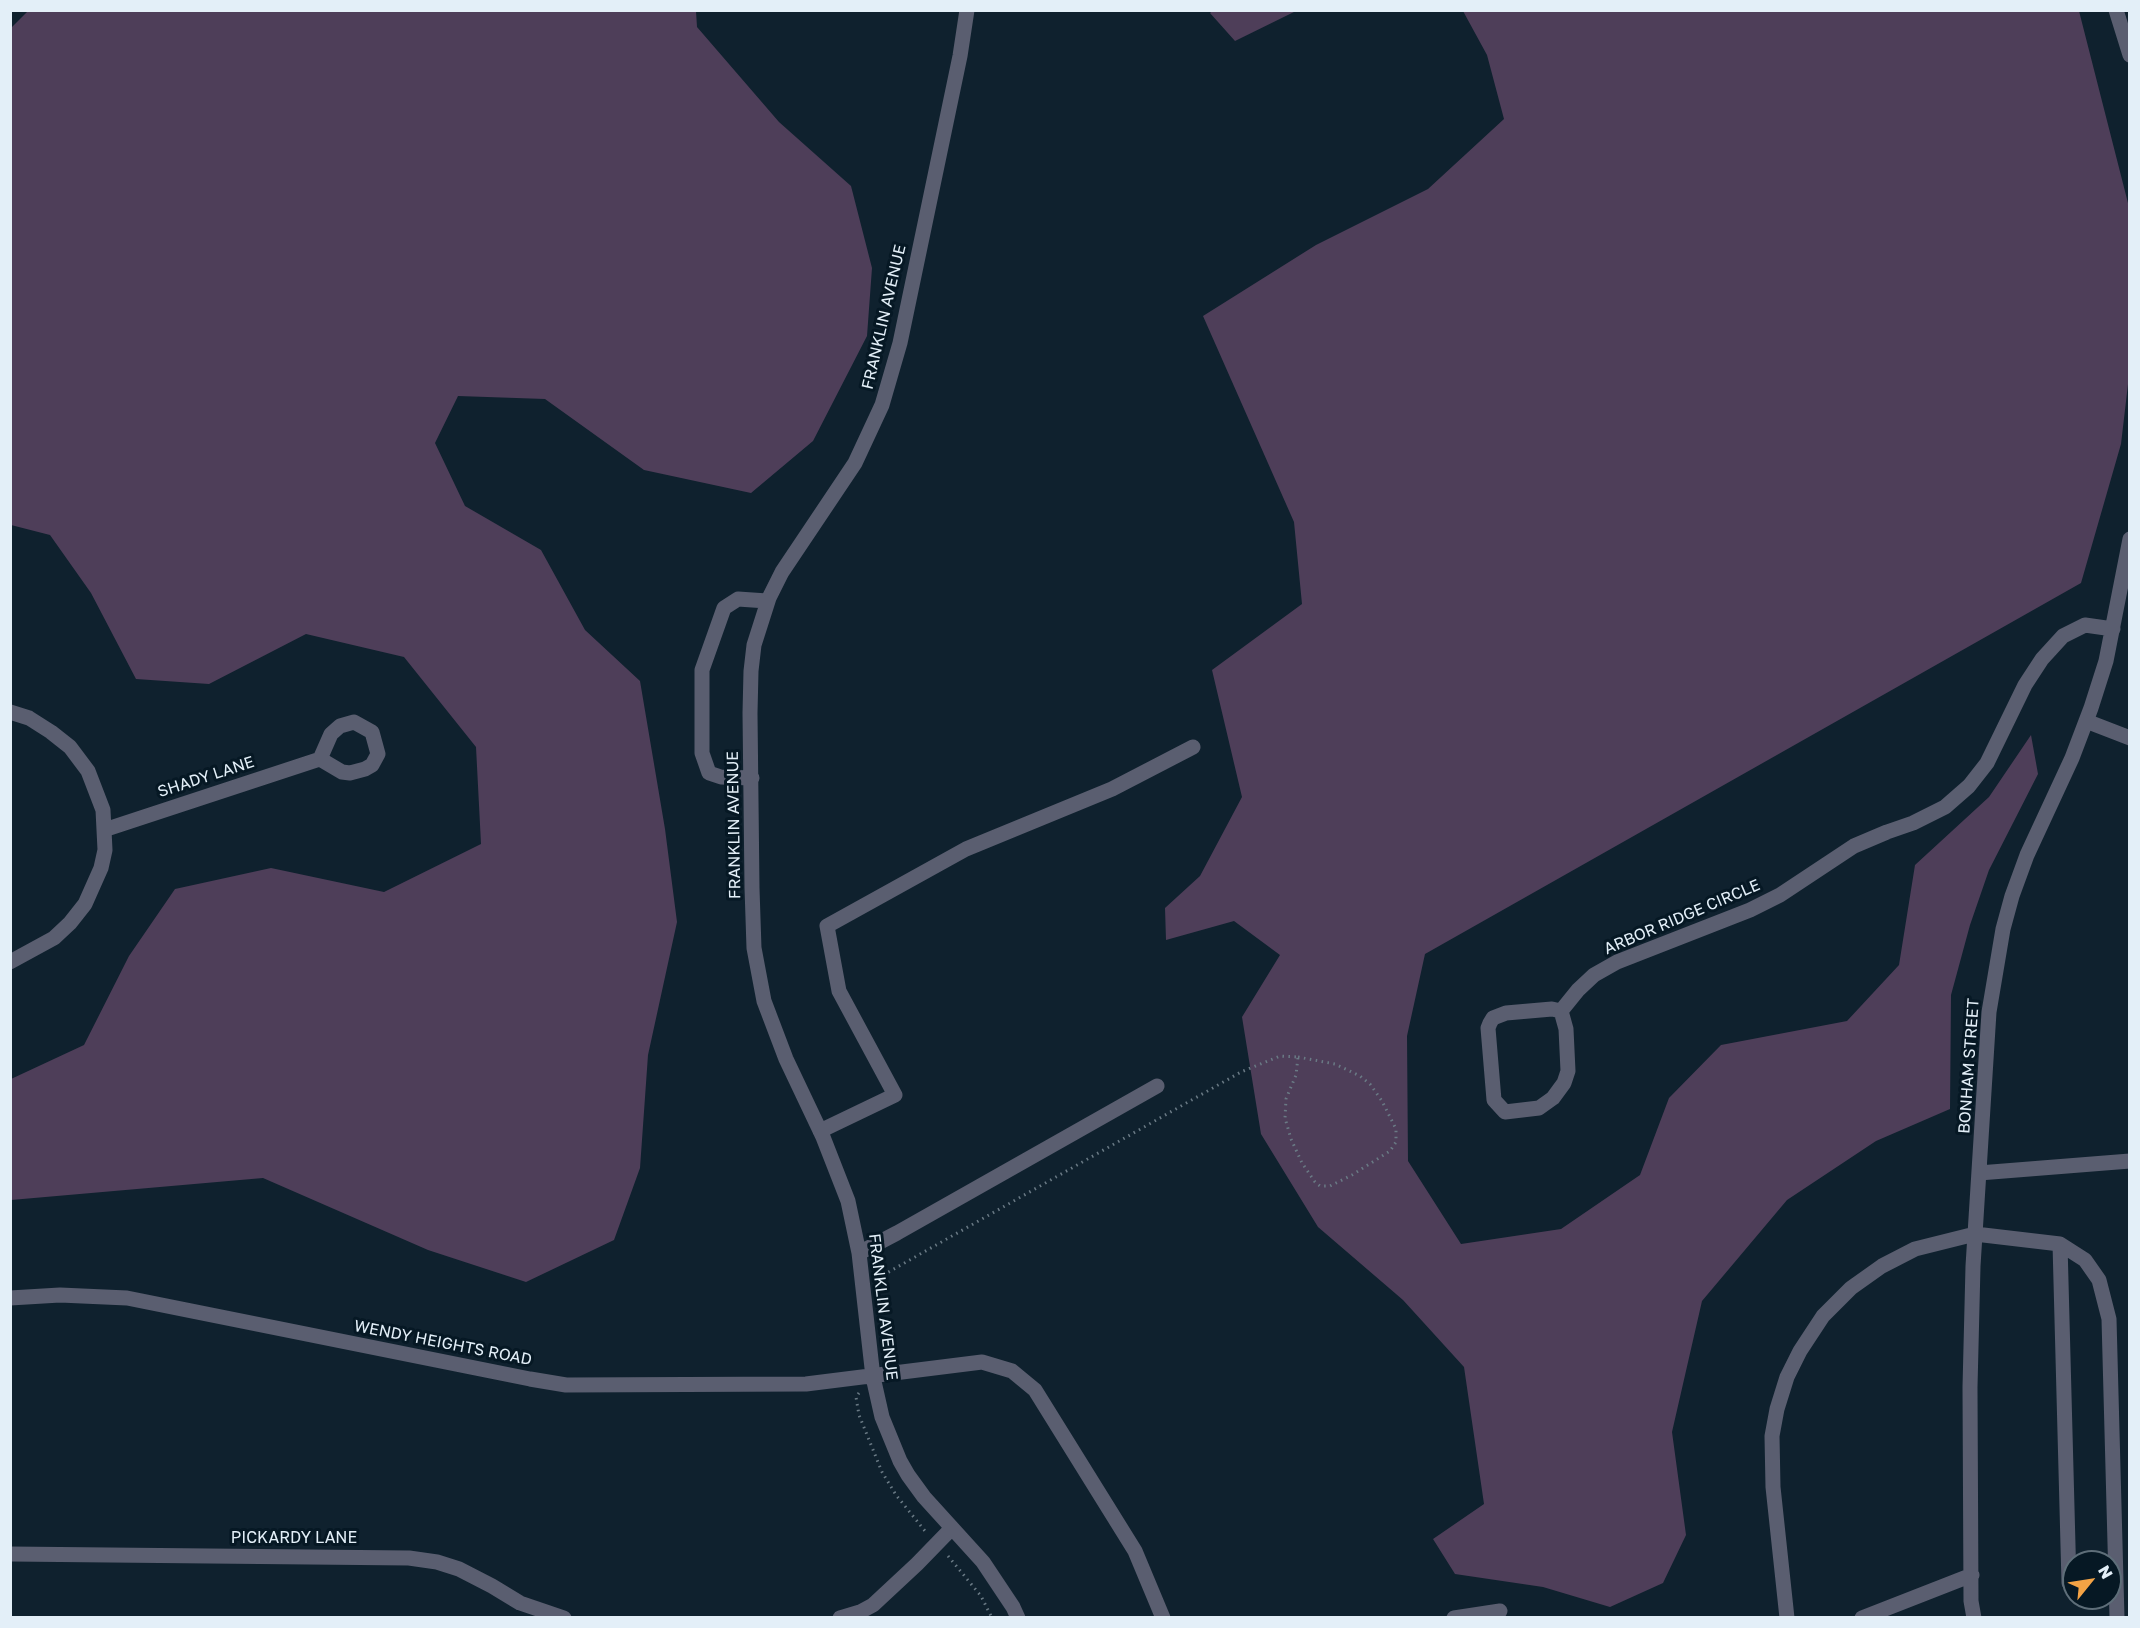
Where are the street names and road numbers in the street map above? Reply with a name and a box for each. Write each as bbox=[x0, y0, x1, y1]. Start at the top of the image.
street label: FRANKLIN AVENUE bbox=[858, 243, 910, 391]
street label: FRANKLIN AVENUE bbox=[723, 751, 745, 899]
street label: SHADY LANE bbox=[155, 752, 257, 802]
street label: ARBOR RIDGE CIRCLE bbox=[1601, 875, 1763, 959]
street label: BONHAM STREET bbox=[1955, 998, 1983, 1134]
street label: FRANKLIN AVENUE bbox=[864, 1232, 902, 1382]
street label: WENDY HEIGHTS ROAD bbox=[352, 1316, 534, 1370]
street label: PICKARDY LANE bbox=[231, 1528, 357, 1548]

